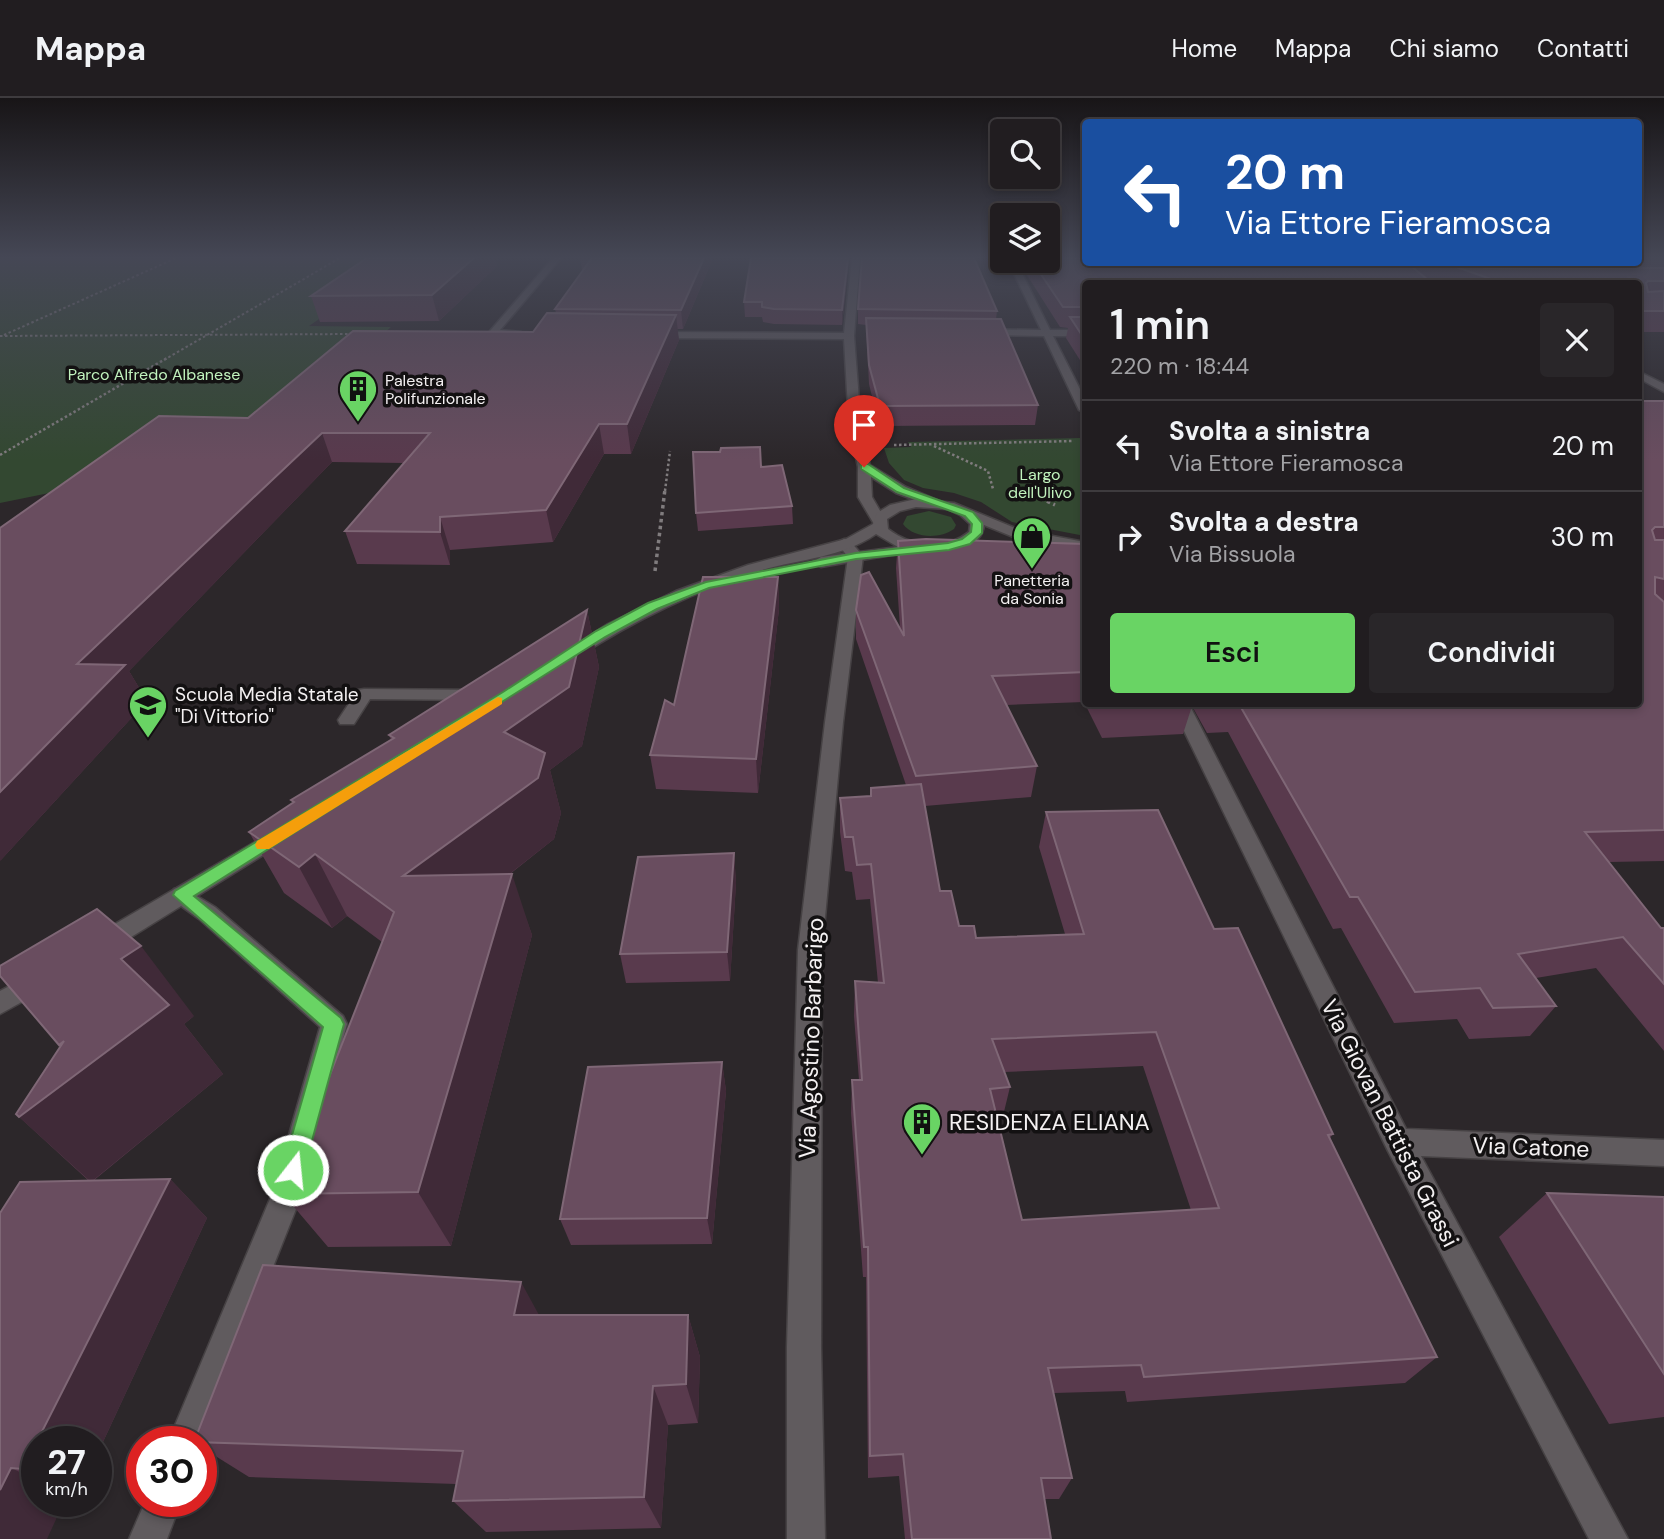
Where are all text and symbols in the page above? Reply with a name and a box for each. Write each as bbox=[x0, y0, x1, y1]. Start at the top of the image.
text: Mappa bbox=[35, 27, 146, 70]
text: Home bbox=[1171, 33, 1237, 64]
text: Mappa bbox=[1275, 33, 1351, 64]
text: Chi siamo bbox=[1389, 33, 1499, 64]
text: Contatti bbox=[1537, 33, 1629, 64]
map controls bbox=[990, 119, 1060, 273]
button: search bbox=[990, 119, 1060, 189]
text: 20 m bbox=[1225, 140, 1345, 204]
icon: left bbox=[1110, 147, 1201, 238]
text: Via Ettore Fieramosca bbox=[1225, 202, 1551, 244]
button: layers bbox=[990, 203, 1060, 273]
text: 1 min bbox=[1110, 297, 1210, 352]
button: close bbox=[1540, 303, 1614, 377]
text: 220 m · 18:44 bbox=[1110, 351, 1249, 381]
park label: Parco Alfredo Albanese bbox=[68, 364, 240, 385]
building icon: Palestra Polifunzionale bbox=[337, 368, 379, 423]
place label: Palestra Polifunzionale bbox=[385, 370, 486, 409]
pin bbox=[834, 395, 894, 467]
icon: arrive bbox=[845, 406, 883, 444]
text: Svolta a sinistra bbox=[1169, 414, 1370, 448]
icon: left bbox=[1110, 427, 1148, 465]
text: 20 m bbox=[1551, 429, 1614, 463]
text: Via Ettore Fieramosca bbox=[1169, 448, 1403, 478]
park label: Largo dell'Ulivo bbox=[1008, 464, 1072, 503]
text: Svolta a destra bbox=[1169, 505, 1359, 539]
shop icon: Panetteria da Sonia bbox=[1011, 515, 1053, 570]
icon: right bbox=[1110, 518, 1148, 556]
text: 30 m bbox=[1551, 520, 1614, 554]
text: Via Bissuola bbox=[1169, 539, 1295, 569]
place label: Panetteria da Sonia bbox=[994, 570, 1070, 609]
button: Esci bbox=[1110, 613, 1355, 693]
button: Condividi bbox=[1369, 613, 1614, 693]
place label: Scuola Media Statale "Di Vittorio" bbox=[175, 682, 359, 729]
school or university icon: Scuola Media Statale "Di Vittorio" bbox=[127, 684, 169, 739]
street label: Via Agostino Barbarigo bbox=[792, 917, 830, 1159]
street label: Via Giovan Battista Grassi bbox=[1314, 994, 1466, 1252]
building icon: RESIDENZA ELIANA bbox=[901, 1101, 943, 1156]
place label: RESIDENZA ELIANA bbox=[949, 1107, 1150, 1137]
street label: Via Catone bbox=[1472, 1130, 1590, 1164]
position arrow bbox=[256, 1133, 330, 1207]
speed limit sign: 30 bbox=[126, 1426, 217, 1517]
text: 27 bbox=[47, 1439, 86, 1485]
text: km/h bbox=[45, 1477, 88, 1501]

